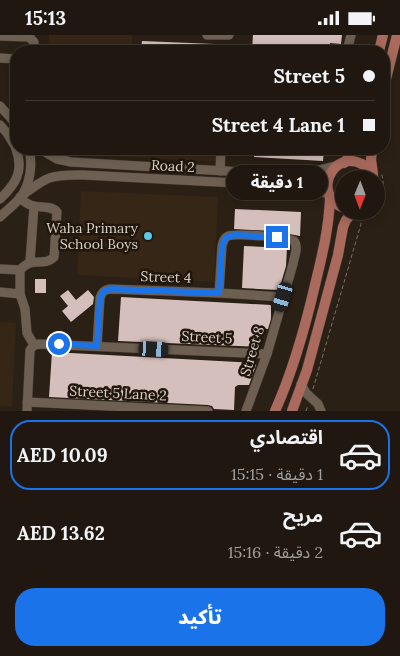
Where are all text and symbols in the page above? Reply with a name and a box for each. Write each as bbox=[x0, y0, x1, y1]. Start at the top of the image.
text: 15:13 bbox=[25, 6, 66, 30]
text: Street 5 bbox=[273, 64, 345, 88]
text: Street 4 Lane 1 bbox=[212, 113, 345, 137]
street label: Road 2 bbox=[151, 156, 195, 176]
callout: 1 دقيقة bbox=[226, 165, 328, 199]
north arrow bbox=[335, 170, 385, 220]
map controls bbox=[335, 170, 385, 220]
text: 1 دقيقة bbox=[251, 172, 303, 192]
place label: Waha Primary School Boys bbox=[46, 219, 139, 253]
route end bbox=[266, 226, 288, 248]
marker: Waha Primary School Boys bbox=[142, 230, 154, 242]
street label: Street 4 bbox=[140, 267, 192, 287]
car bbox=[271, 280, 294, 314]
street label: Street 8 bbox=[236, 324, 268, 378]
street label: Street 5 bbox=[181, 327, 233, 347]
route start bbox=[48, 333, 70, 355]
car bbox=[138, 341, 169, 357]
street label: Street 5 Lane 2 bbox=[69, 381, 167, 405]
text: اقتصادي bbox=[250, 425, 323, 449]
icon: car bbox=[338, 433, 383, 478]
text: AED 10.09 bbox=[17, 443, 108, 467]
text: 1 دقيقة · 15:15 bbox=[231, 464, 323, 484]
text: مريح bbox=[283, 503, 323, 527]
icon: car bbox=[338, 511, 383, 556]
text: AED 13.62 bbox=[17, 521, 105, 545]
text: 2 دقيقة · 15:16 bbox=[228, 542, 323, 562]
button: تأكيد bbox=[15, 588, 385, 646]

